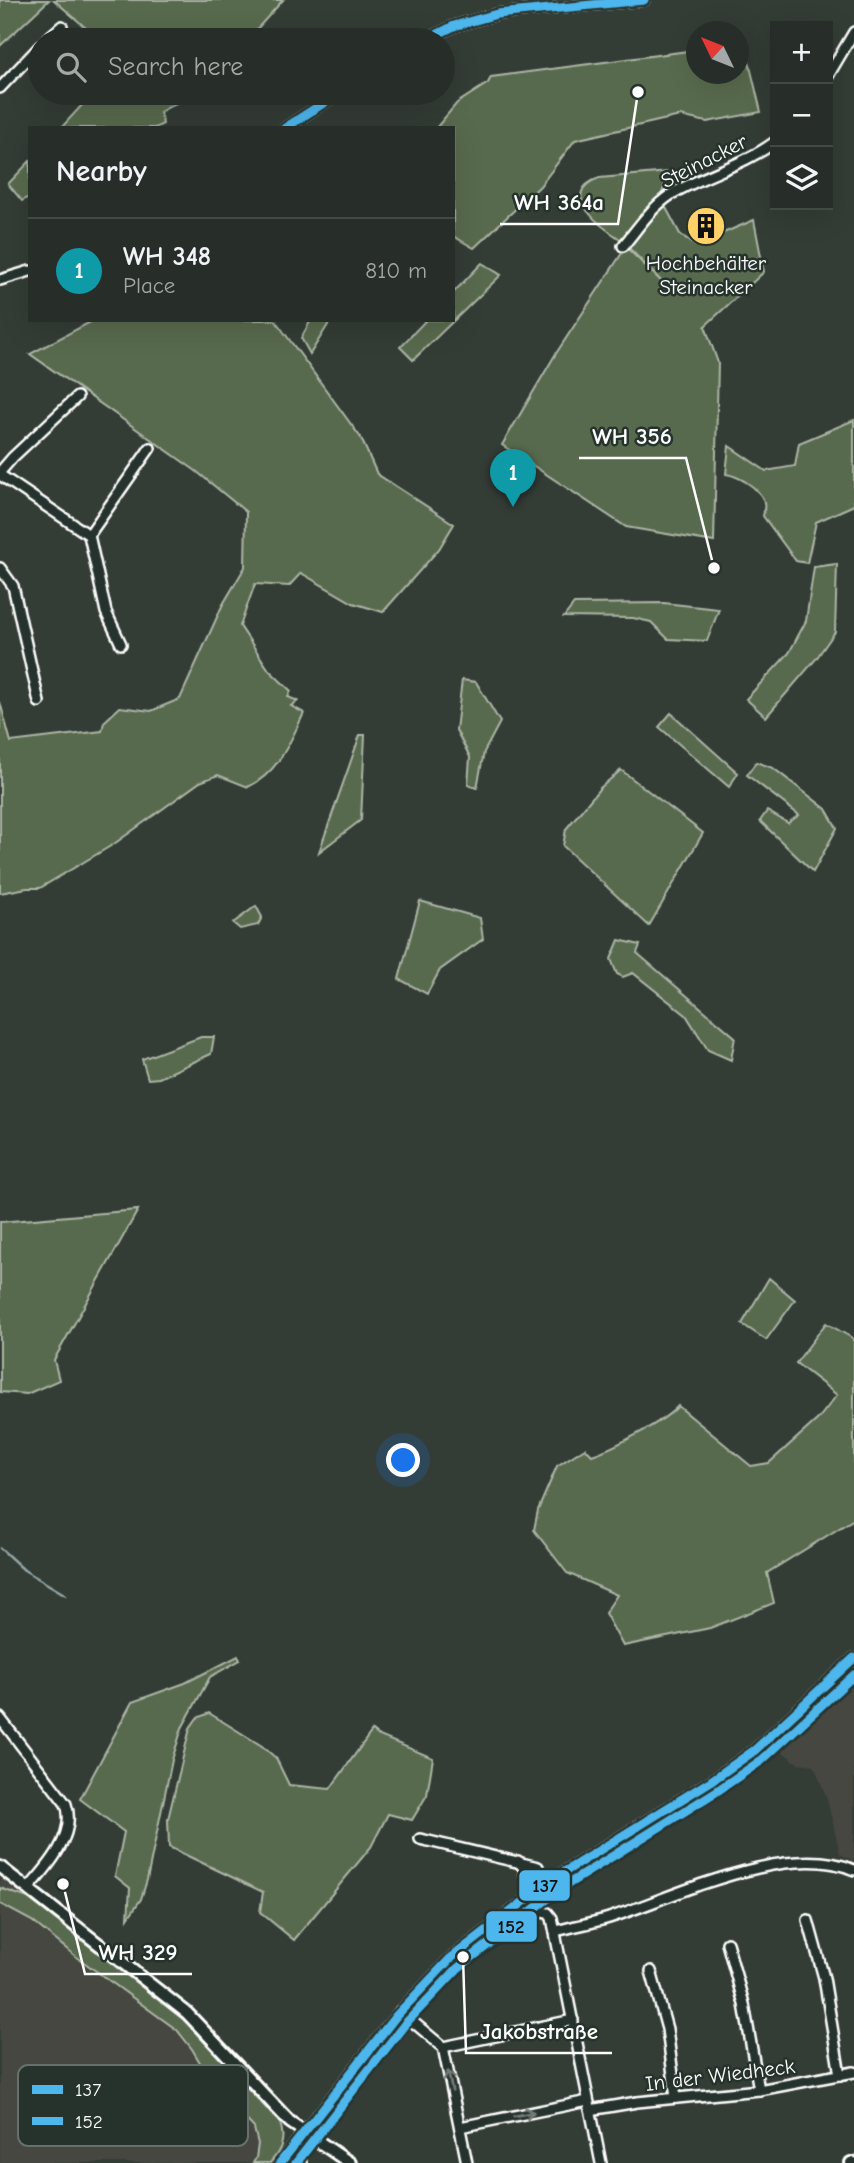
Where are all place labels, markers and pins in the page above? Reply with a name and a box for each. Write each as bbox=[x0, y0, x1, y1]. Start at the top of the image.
callout: WH 364a bbox=[500, 180, 618, 224]
building icon: Hochbehälter Steinacker bbox=[685, 205, 727, 247]
place label: Hochbehälter Steinacker bbox=[646, 251, 767, 299]
callout: WH 356 bbox=[579, 414, 686, 458]
pin: 1 bbox=[490, 449, 536, 507]
callout: WH 329 bbox=[85, 1930, 192, 1974]
callout: Jakobstraße bbox=[466, 2009, 612, 2053]

